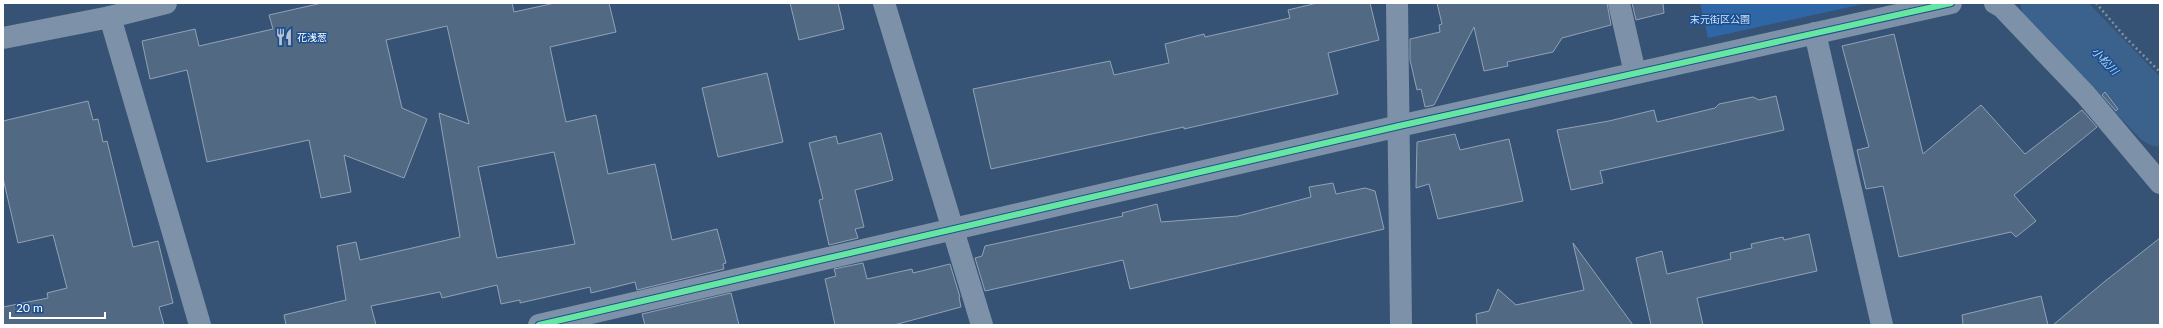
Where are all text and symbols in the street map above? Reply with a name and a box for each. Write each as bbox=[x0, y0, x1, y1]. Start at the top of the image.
park label: 末元街区公園 bbox=[1690, 13, 1750, 25]
restaurant icon: 花浅葱 bbox=[274, 27, 294, 47]
place label: 花浅葱 bbox=[297, 31, 327, 43]
water label: 小松川 bbox=[2089, 44, 2122, 78]
scale bar bbox=[10, 294, 105, 320]
text: 20 m bbox=[16, 300, 43, 315]

